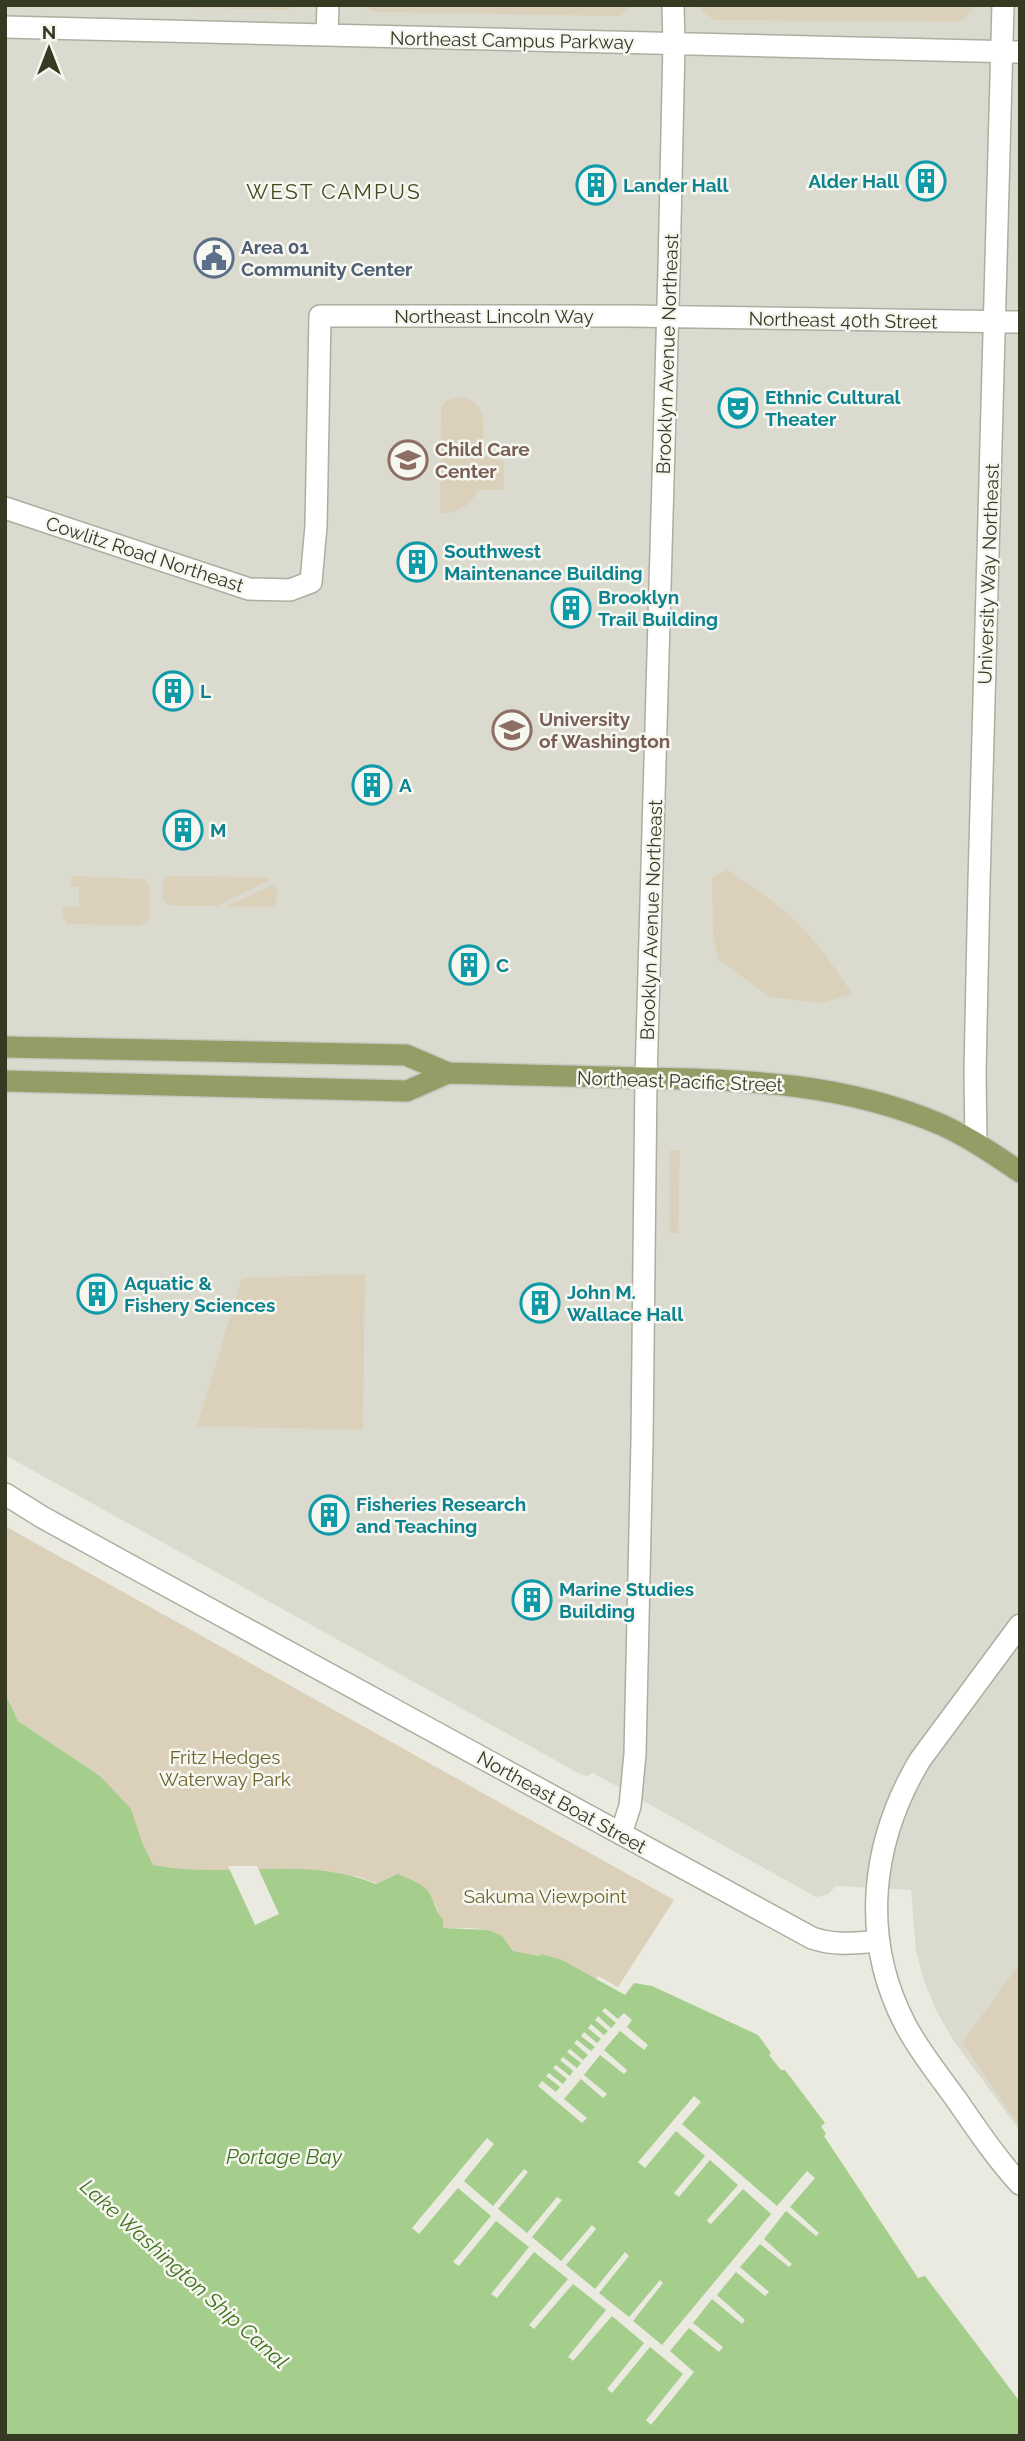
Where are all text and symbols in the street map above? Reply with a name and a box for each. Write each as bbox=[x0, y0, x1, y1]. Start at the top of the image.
north arrow bbox=[14, 14, 84, 84]
text: N bbox=[42, 21, 56, 43]
street label: Northeast Campus Parkway bbox=[390, 27, 634, 53]
building icon: Alder Hall bbox=[905, 160, 947, 202]
building icon: Lander Hall bbox=[575, 164, 617, 206]
place label: Alder Hall bbox=[808, 170, 900, 192]
place label: Lander Hall bbox=[623, 174, 730, 196]
district label: WEST CAMPUS bbox=[246, 179, 422, 204]
street label: Brooklyn Avenue Northeast bbox=[652, 233, 682, 475]
place label: Area 01 Community Center bbox=[241, 236, 413, 280]
public building icon: Area 01 Community Center bbox=[193, 237, 235, 279]
street label: Northeast Lincoln Way bbox=[394, 305, 594, 327]
street label: Northeast 40th Street bbox=[748, 307, 938, 333]
place label: Ethnic Cultural Theater bbox=[765, 386, 902, 430]
theatre icon: Ethnic Cultural Theater bbox=[717, 387, 759, 429]
place label: Child Care Center bbox=[435, 438, 530, 482]
school or university icon: Child Care Center bbox=[387, 439, 429, 481]
street label: University Way Northeast bbox=[973, 462, 1003, 685]
street label: Cowlitz Road Northeast bbox=[43, 512, 247, 597]
place label: Southwest Maintenance Building bbox=[444, 540, 643, 584]
building icon: Southwest Maintenance Building bbox=[396, 541, 438, 583]
place label: Brooklyn Trail Building bbox=[598, 586, 718, 630]
building icon: Brooklyn Trail Building bbox=[550, 587, 592, 629]
building icon: L bbox=[152, 670, 194, 712]
place label: L bbox=[200, 680, 211, 702]
place label: University of Washington bbox=[539, 708, 670, 752]
school or university icon: University of Washington bbox=[491, 709, 533, 751]
building icon: A bbox=[351, 764, 393, 806]
place label: A bbox=[399, 774, 412, 796]
street label: Brooklyn Avenue Northeast bbox=[636, 799, 666, 1041]
building icon: M bbox=[162, 809, 204, 851]
place label: M bbox=[210, 819, 226, 841]
building icon: C bbox=[448, 944, 490, 986]
place label: C bbox=[496, 954, 509, 976]
street label: Northeast Pacific Street bbox=[577, 1066, 784, 1096]
place label: Aquatic & Fishery Sciences bbox=[124, 1272, 275, 1316]
building icon: Aquatic & Fishery Sciences bbox=[76, 1273, 118, 1315]
place label: John M. Wallace Hall bbox=[567, 1281, 684, 1325]
building icon: John M. Wallace Hall bbox=[519, 1282, 561, 1324]
place label: Fisheries Research and Teaching bbox=[356, 1493, 526, 1537]
building icon: Fisheries Research and Teaching bbox=[308, 1494, 350, 1536]
place label: Marine Studies Building bbox=[559, 1578, 694, 1622]
building icon: Marine Studies Building bbox=[511, 1579, 553, 1621]
park label: Fritz Hedges Waterway Park bbox=[159, 1746, 291, 1790]
street label: Northeast Boat Street bbox=[474, 1746, 651, 1858]
park label: Sakuma Viewpoint bbox=[463, 1885, 627, 1907]
water label: Portage Bay bbox=[226, 2144, 343, 2169]
water label: Lake Washington Ship Canal bbox=[75, 2174, 293, 2374]

